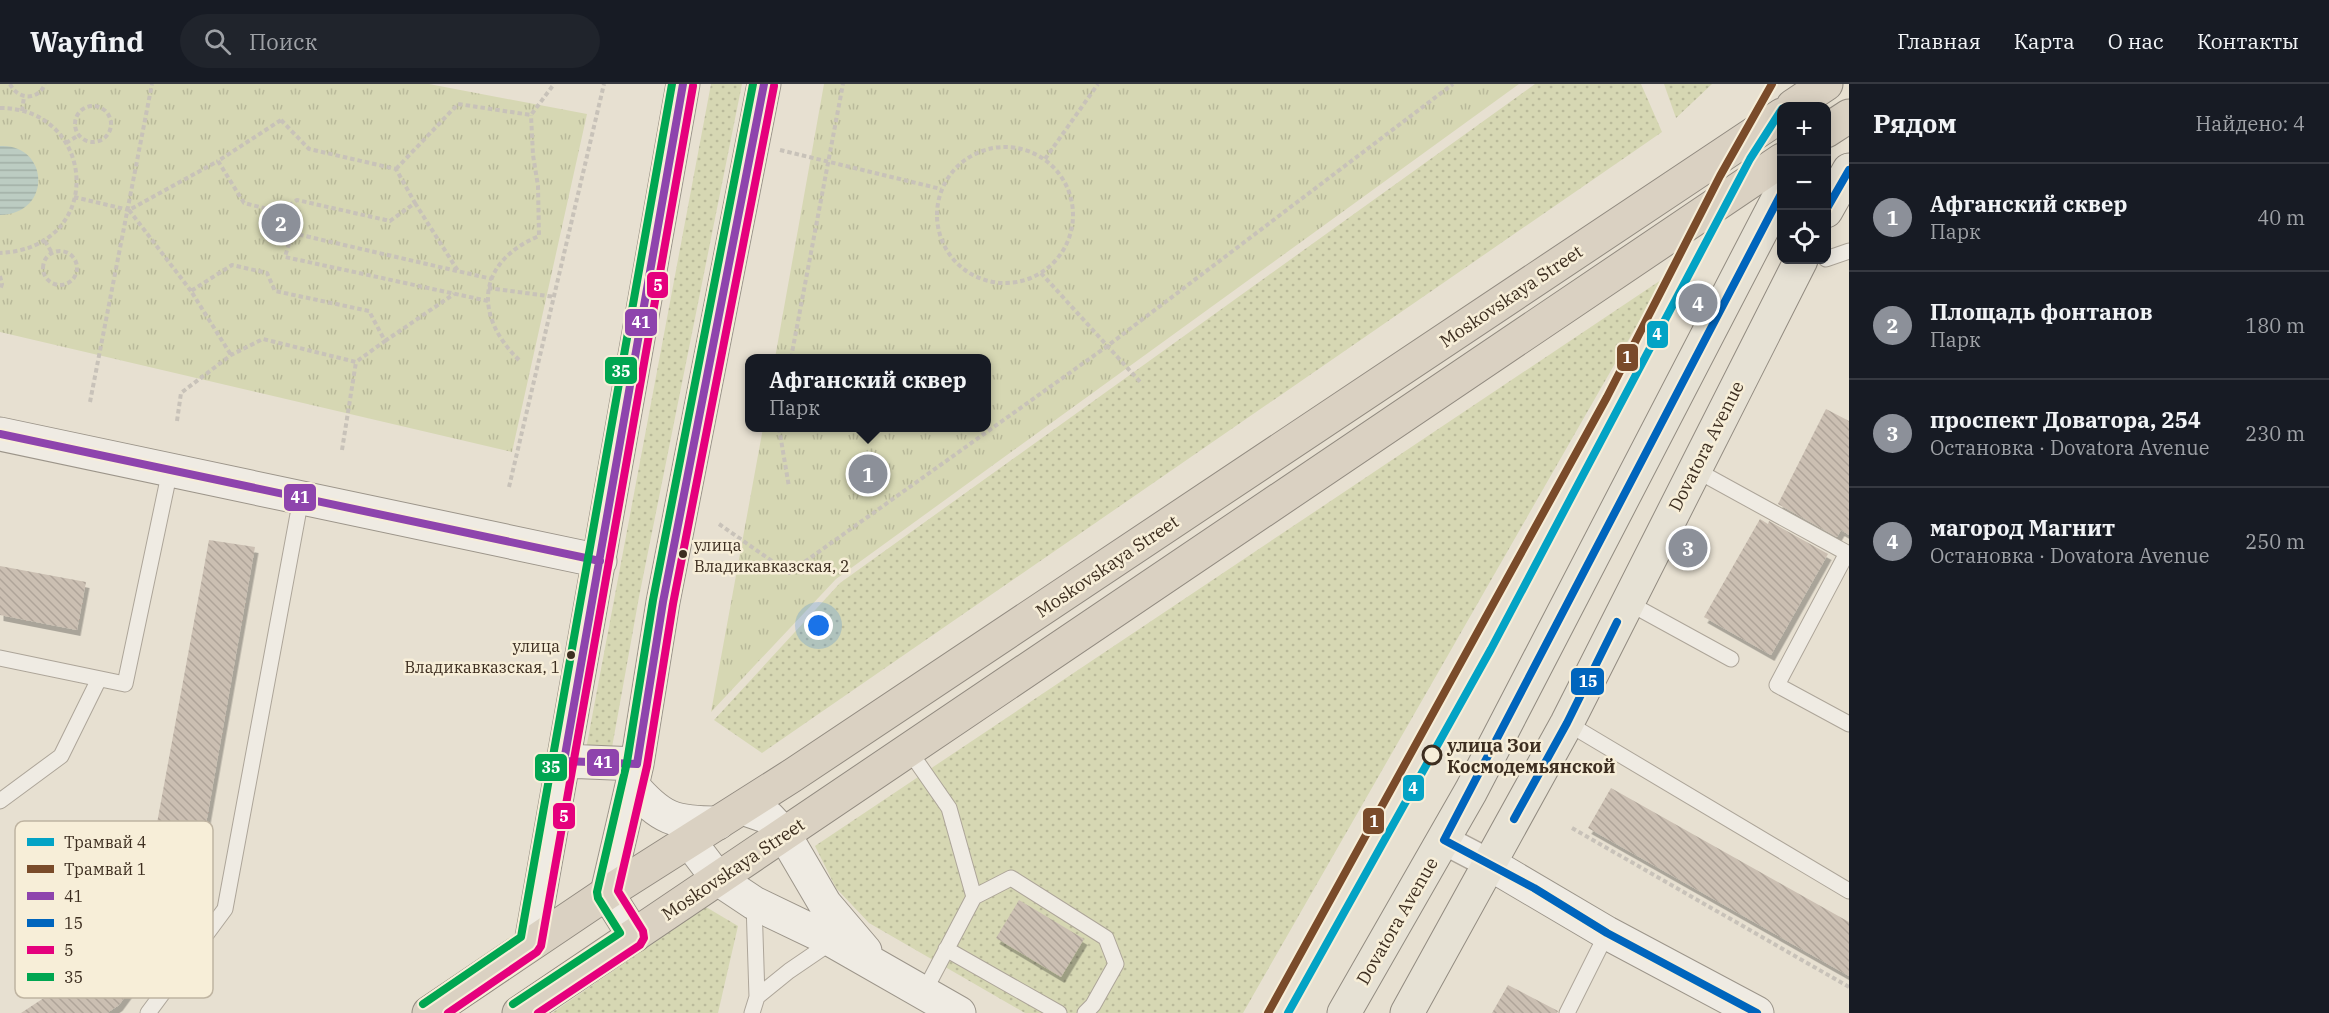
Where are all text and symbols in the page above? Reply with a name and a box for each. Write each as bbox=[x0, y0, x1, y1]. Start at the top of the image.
search box bbox=[180, 14, 600, 68]
text: Wayfind bbox=[30, 23, 144, 60]
icon: search bbox=[201, 25, 234, 58]
text: Поиск bbox=[249, 27, 317, 56]
text: Главная bbox=[1897, 27, 1981, 55]
text: Карта bbox=[2014, 27, 2075, 55]
text: О нас bbox=[2108, 27, 2164, 55]
text: Контакты bbox=[2197, 27, 2299, 55]
map controls bbox=[1777, 102, 1831, 264]
button: + bbox=[1777, 102, 1831, 156]
text: Рядом bbox=[1873, 106, 1957, 140]
text: Найдено: 4 bbox=[2196, 110, 2305, 137]
button: − bbox=[1777, 156, 1831, 210]
text: Афганский сквер bbox=[1930, 189, 2127, 218]
pin: 2 bbox=[262, 200, 300, 246]
text: 1 bbox=[1887, 204, 1899, 231]
text: 40 m bbox=[2257, 204, 2305, 231]
button: locate bbox=[1777, 210, 1831, 264]
text: Парк bbox=[1930, 218, 1981, 245]
street label: Moskovskaya Street bbox=[1435, 240, 1587, 352]
line badge: 5 bbox=[646, 271, 669, 299]
text: 5 bbox=[653, 275, 663, 295]
pin: 4 bbox=[1678, 280, 1718, 326]
text: Площадь фонтанов bbox=[1930, 297, 2153, 326]
line badge: 41 bbox=[624, 308, 658, 337]
text: 41 bbox=[631, 312, 651, 332]
text: 2 bbox=[1887, 312, 1899, 339]
text: 180 m bbox=[2245, 312, 2305, 339]
line badge: 4 bbox=[1646, 320, 1669, 349]
text: 4 bbox=[1652, 324, 1662, 344]
text: Парк bbox=[1930, 326, 1981, 353]
line badge: 1 bbox=[1616, 343, 1639, 372]
text: 1 bbox=[1622, 347, 1632, 367]
popup bbox=[745, 354, 991, 432]
line badge: 35 bbox=[604, 356, 638, 385]
text: 35 bbox=[611, 361, 631, 381]
text: Афганский сквер bbox=[769, 365, 967, 394]
street label: Dovatora Avenue bbox=[1663, 377, 1749, 515]
text: Парк bbox=[769, 394, 820, 421]
text: проспект Доватора, 254 bbox=[1930, 405, 2201, 434]
text: 3 bbox=[1887, 420, 1899, 447]
text: 230 m bbox=[2245, 420, 2305, 447]
text: Остановка · Dovatora Avenue bbox=[1930, 434, 2209, 461]
pin: 1 bbox=[848, 452, 888, 496]
line badge: 41 bbox=[283, 483, 317, 512]
text: 41 bbox=[290, 487, 310, 507]
street label: Moskovskaya Street bbox=[1031, 510, 1183, 622]
text: магород Магнит bbox=[1930, 513, 2115, 542]
pin: 3 bbox=[1668, 526, 1708, 570]
text: 4 bbox=[1887, 528, 1899, 555]
text: 250 m bbox=[2245, 528, 2305, 555]
place label: улица Владикавказская, 2 bbox=[694, 535, 850, 576]
text: Остановка · Dovatora Avenue bbox=[1930, 542, 2209, 569]
marker: улица Владикавказская, 2 bbox=[677, 548, 689, 560]
your location bbox=[804, 611, 833, 640]
place label: улица Владикавказская, 1 bbox=[404, 636, 560, 677]
marker: улица Владикавказская, 1 bbox=[565, 649, 577, 661]
line badge: 15 bbox=[1570, 667, 1605, 696]
text: 15 bbox=[1578, 671, 1598, 691]
place label: улица Зои Космодемьянской bbox=[1446, 734, 1615, 778]
marker: улица Зои Космодемьянской bbox=[1422, 745, 1442, 765]
line badge: 41 bbox=[586, 748, 620, 777]
text: 41 bbox=[593, 752, 613, 772]
line badge: 35 bbox=[534, 753, 568, 782]
text: 35 bbox=[541, 757, 561, 777]
line badge: 4 bbox=[1402, 774, 1425, 802]
text: 4 bbox=[1408, 778, 1418, 798]
line badge: 5 bbox=[552, 802, 576, 830]
text: 5 bbox=[559, 806, 569, 826]
line badge: 1 bbox=[1362, 807, 1385, 835]
text: 1 bbox=[1369, 811, 1379, 831]
street label: Moskovskaya Street bbox=[657, 813, 809, 925]
legend bbox=[15, 821, 213, 998]
text: Трамвай 4 bbox=[64, 832, 146, 852]
street label: Dovatora Avenue bbox=[1351, 853, 1443, 989]
text: Трамвай 1 bbox=[64, 859, 146, 879]
text: 41 bbox=[64, 886, 83, 906]
text: 15 bbox=[64, 913, 83, 933]
text: 5 bbox=[64, 940, 74, 960]
text: 35 bbox=[64, 967, 83, 987]

